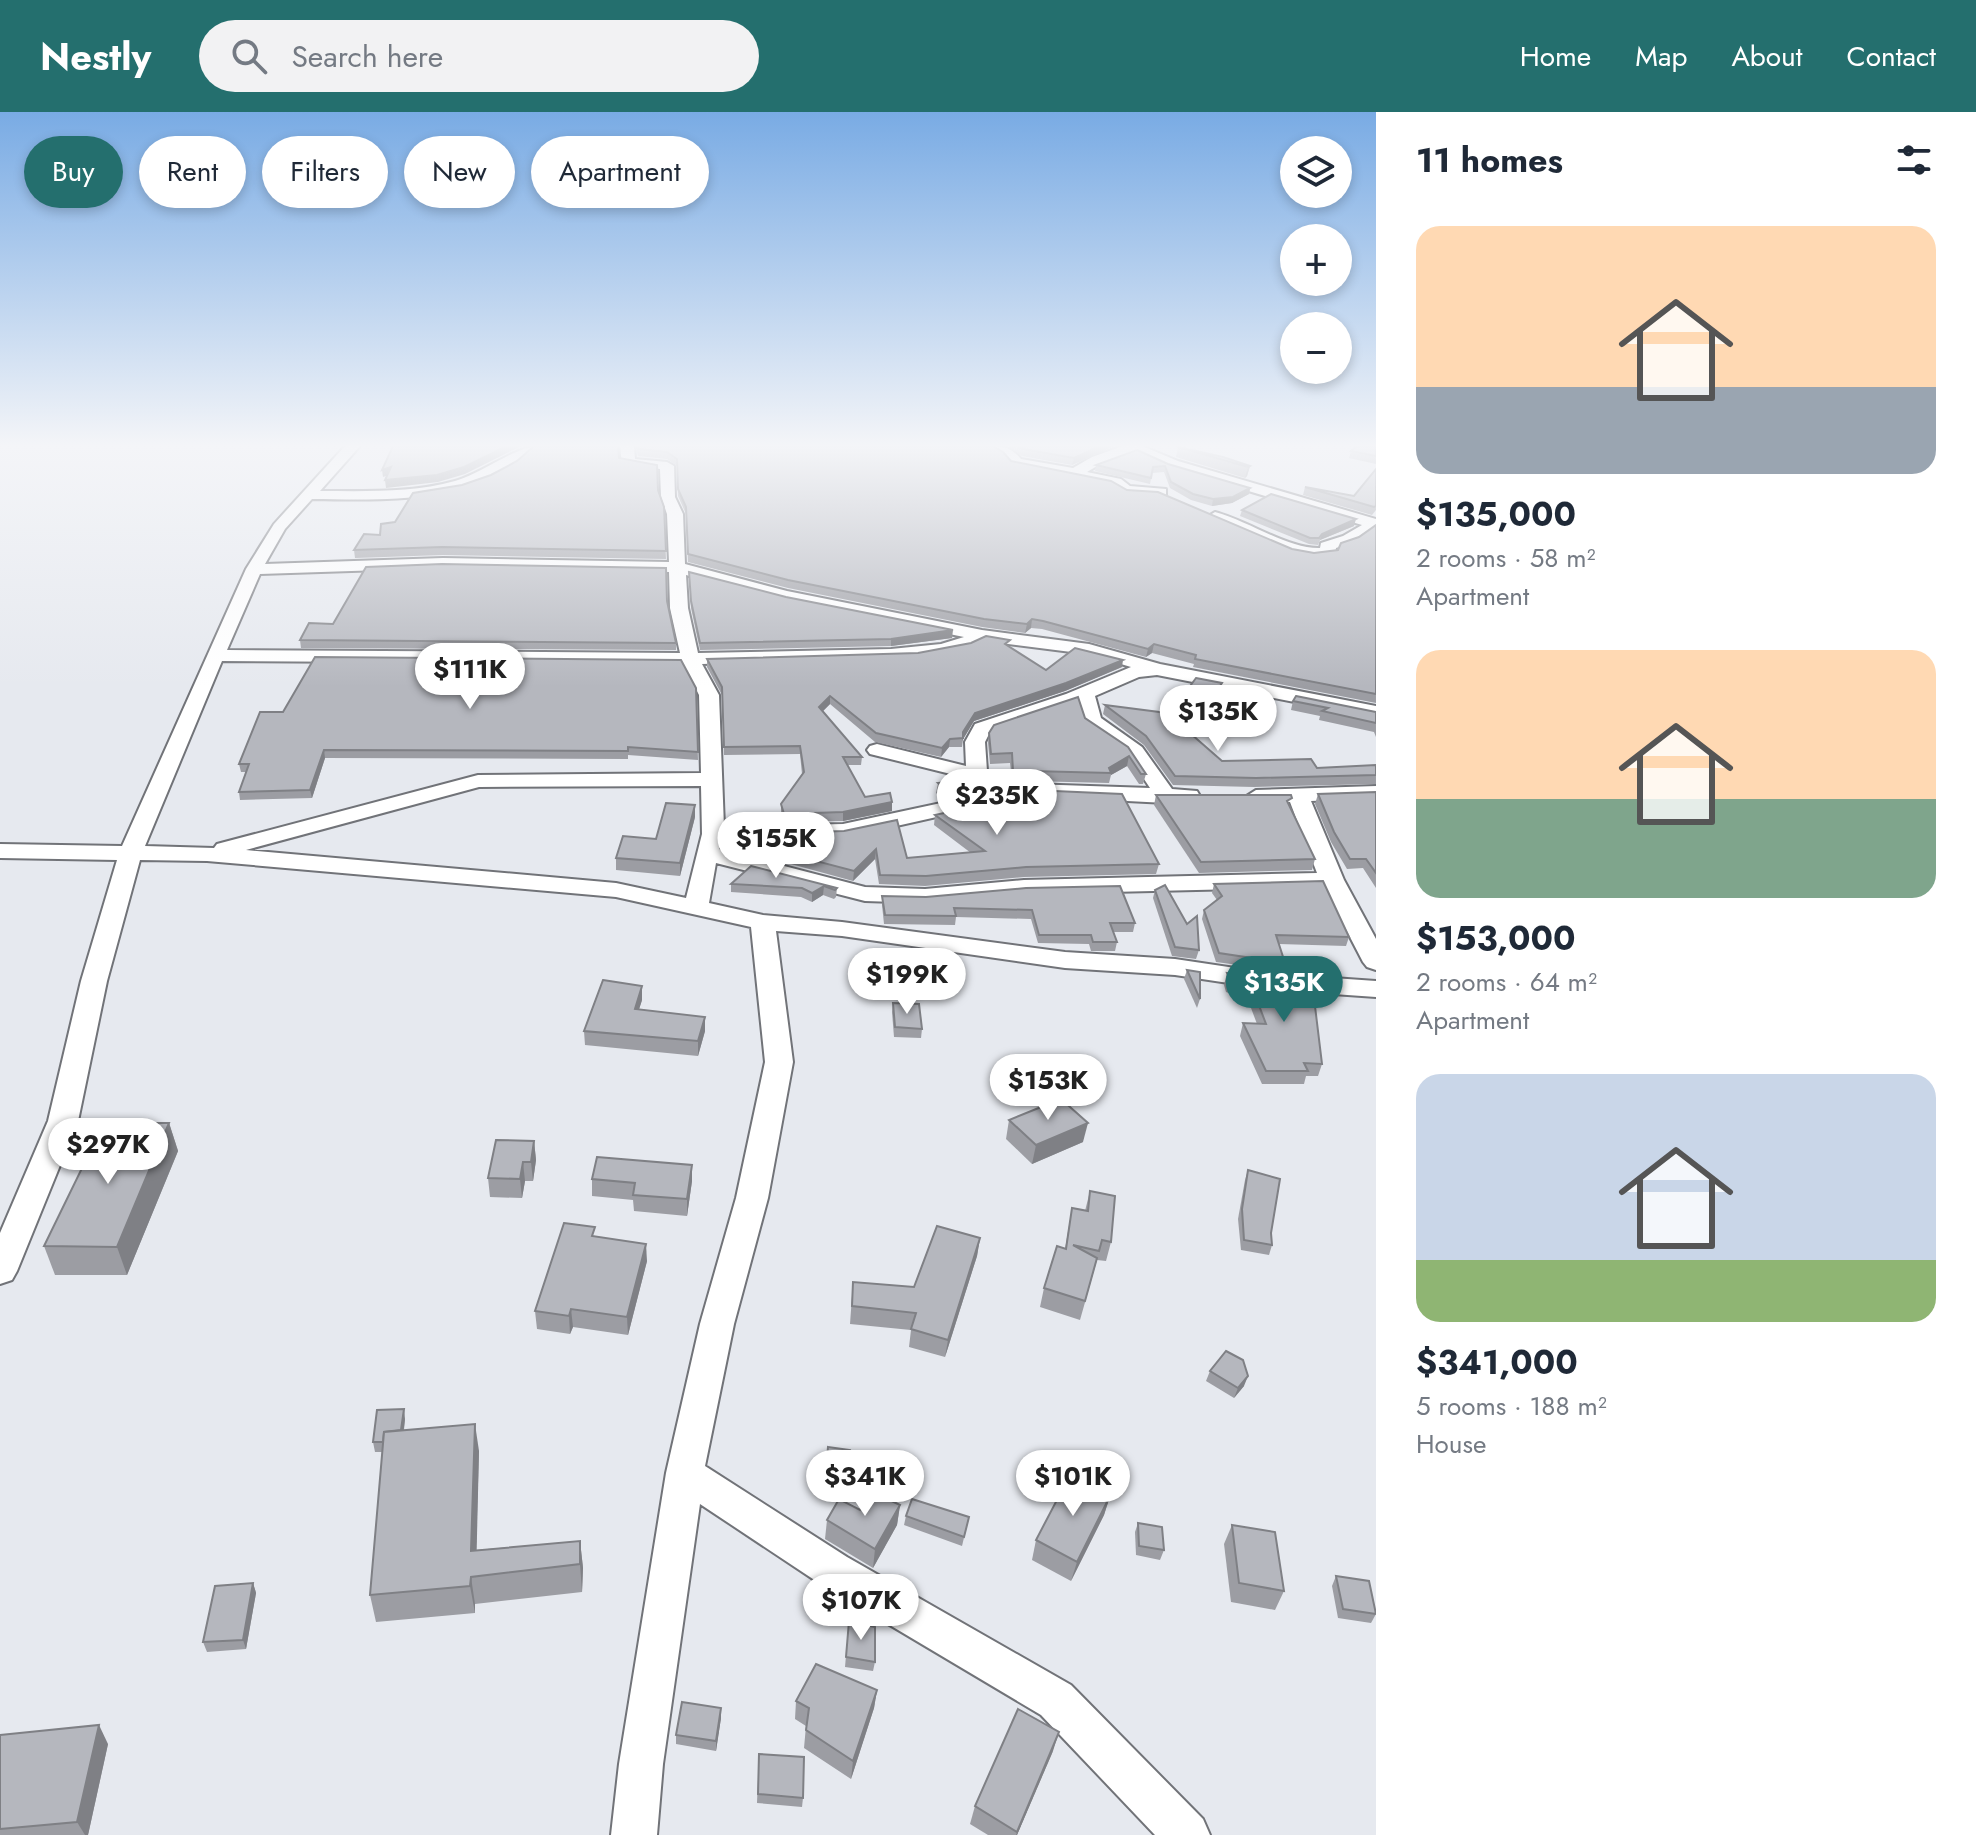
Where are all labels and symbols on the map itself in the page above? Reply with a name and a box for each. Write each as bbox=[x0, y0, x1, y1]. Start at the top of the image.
pin: $111K bbox=[414, 643, 526, 711]
pin: $135K bbox=[1162, 685, 1274, 753]
pin: $235K bbox=[941, 769, 1053, 837]
pin: $155K bbox=[720, 812, 832, 880]
pin: $199K bbox=[851, 948, 963, 1016]
pin: $135K bbox=[1228, 956, 1340, 1024]
pin: $153K bbox=[992, 1054, 1104, 1122]
pin: $297K bbox=[52, 1118, 164, 1186]
pin: $341K bbox=[809, 1450, 921, 1518]
pin: $101K bbox=[1017, 1450, 1129, 1518]
pin: $107K bbox=[805, 1574, 917, 1642]

